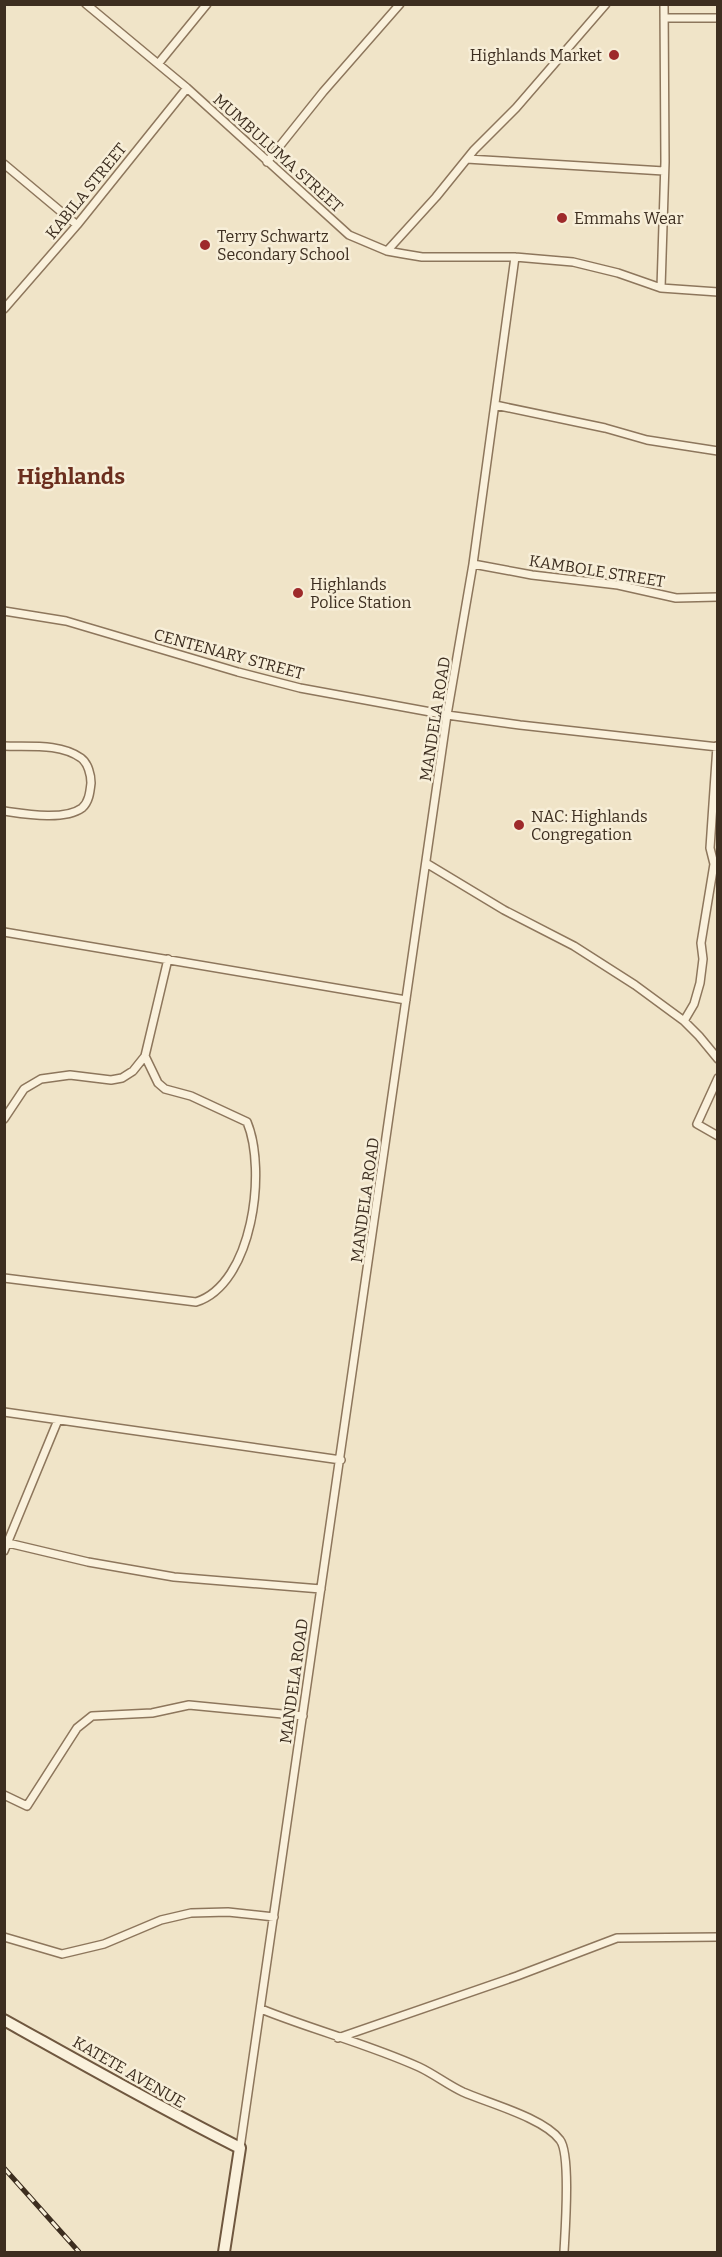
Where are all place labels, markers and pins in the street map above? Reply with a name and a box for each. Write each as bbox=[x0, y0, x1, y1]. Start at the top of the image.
place label: Highlands Market bbox=[470, 46, 602, 65]
marker: Highlands Market bbox=[607, 48, 621, 62]
place label: Emmahs Wear bbox=[574, 209, 684, 228]
marker: Emmahs Wear bbox=[555, 211, 569, 225]
place label: Terry Schwartz Secondary School bbox=[217, 227, 350, 264]
marker: Terry Schwartz Secondary School bbox=[198, 238, 212, 252]
place label: Highlands Police Station bbox=[310, 575, 411, 612]
marker: Highlands Police Station bbox=[291, 586, 305, 600]
place label: NAC: Highlands Congregation bbox=[531, 807, 648, 844]
marker: NAC: Highlands Congregation bbox=[512, 818, 526, 832]

